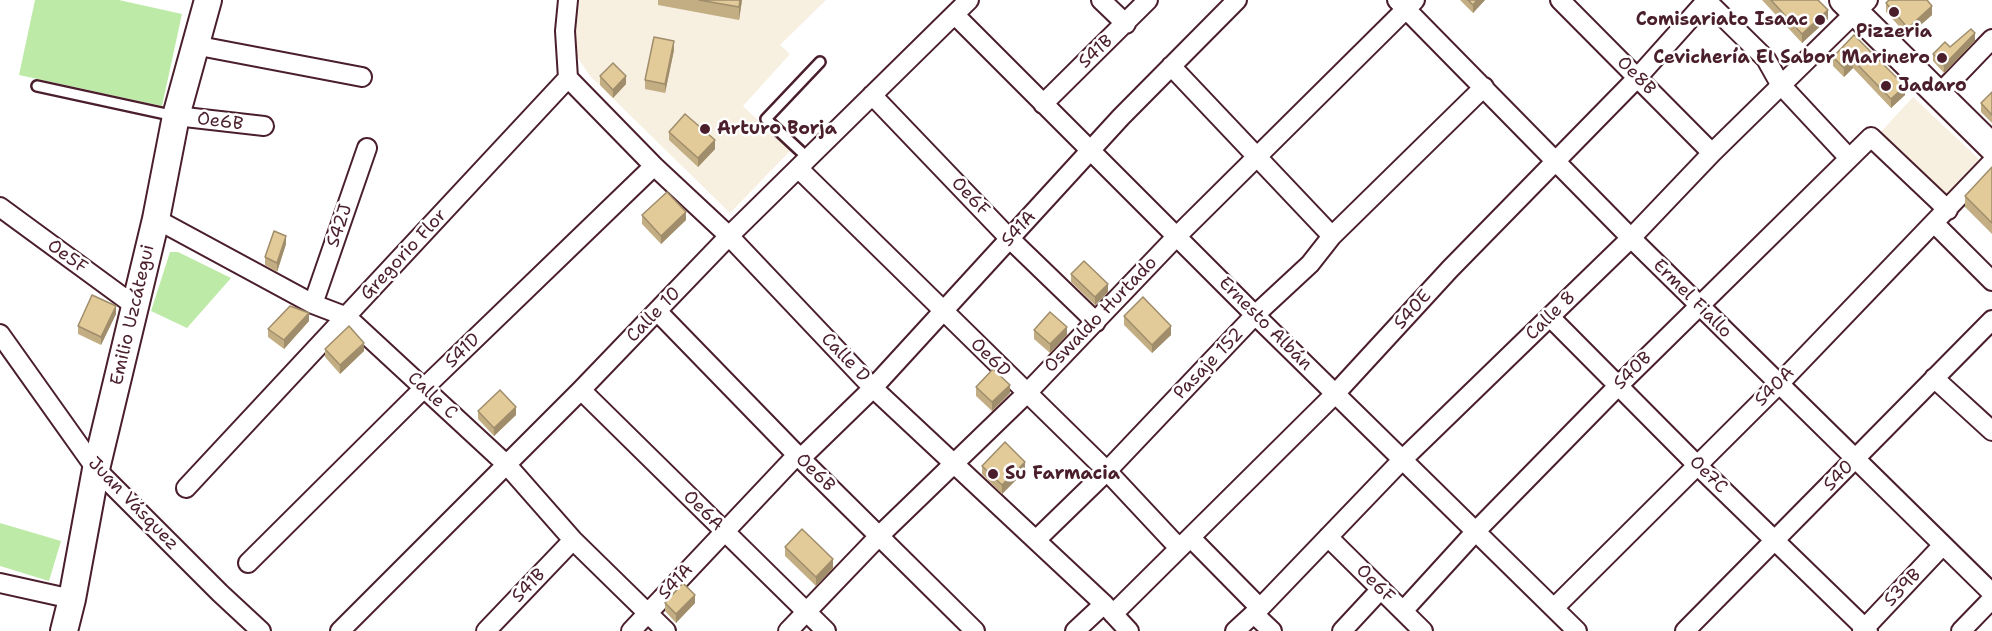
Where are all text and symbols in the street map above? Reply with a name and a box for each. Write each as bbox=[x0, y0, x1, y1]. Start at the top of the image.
marker: Pizzeria bbox=[1887, 5, 1901, 19]
place label: Comisariato Isaac bbox=[1636, 9, 1808, 31]
marker: Comisariato Isaac bbox=[1813, 13, 1827, 27]
place label: Pizzeria bbox=[1856, 21, 1932, 43]
street label: S41B bbox=[1074, 31, 1118, 73]
place label: Cevichería El Sabor Marinero bbox=[1653, 47, 1930, 69]
marker: Cevichería El Sabor Marinero bbox=[1935, 51, 1949, 65]
street label: Oe8B bbox=[1612, 52, 1660, 100]
place label: Jadaro bbox=[1898, 75, 1967, 97]
marker: Jadaro bbox=[1879, 79, 1893, 93]
street label: Oe6B bbox=[196, 108, 244, 136]
place label: Arturo Borja bbox=[717, 118, 837, 140]
marker: Arturo Borja bbox=[698, 122, 712, 136]
street label: Oe6F bbox=[946, 173, 994, 221]
street label: S42J bbox=[323, 202, 357, 250]
street label: Gregorio Flor bbox=[356, 205, 452, 305]
street label: S41A bbox=[997, 207, 1041, 251]
street label: Oe5F bbox=[43, 235, 91, 279]
street label: Emilio Uzcátegui bbox=[106, 243, 160, 387]
street label: Oswaldo Hurtado bbox=[1040, 252, 1162, 378]
street label: Ermel Fiallo bbox=[1648, 255, 1736, 343]
street label: Ernesto Albán bbox=[1214, 273, 1316, 375]
street label: Calle 10 bbox=[622, 283, 686, 347]
street label: S40E bbox=[1390, 286, 1436, 334]
street label: Calle 8 bbox=[1521, 287, 1581, 345]
street label: Pasaje 152 bbox=[1170, 324, 1248, 404]
street label: S41D bbox=[441, 329, 485, 373]
street label: Calle D bbox=[816, 329, 874, 387]
street label: Oe6D bbox=[966, 334, 1014, 382]
street label: S40B bbox=[1609, 347, 1657, 395]
street label: S40A bbox=[1751, 363, 1799, 411]
street label: Calle C bbox=[403, 368, 461, 424]
street label: Oe6B bbox=[791, 449, 839, 497]
street label: Oe7C bbox=[1685, 452, 1731, 498]
street label: Juan Vásquez bbox=[83, 453, 183, 555]
street label: S40 bbox=[1819, 456, 1859, 496]
place label: Su Farmacia bbox=[1005, 463, 1120, 485]
marker: Su Farmacia bbox=[986, 467, 1000, 481]
street label: Oe6A bbox=[678, 486, 728, 536]
street label: S41A bbox=[654, 560, 698, 604]
street label: Oe6F bbox=[1351, 560, 1399, 608]
street label: S41B bbox=[508, 564, 550, 608]
street label: S39B bbox=[1880, 565, 1926, 611]

